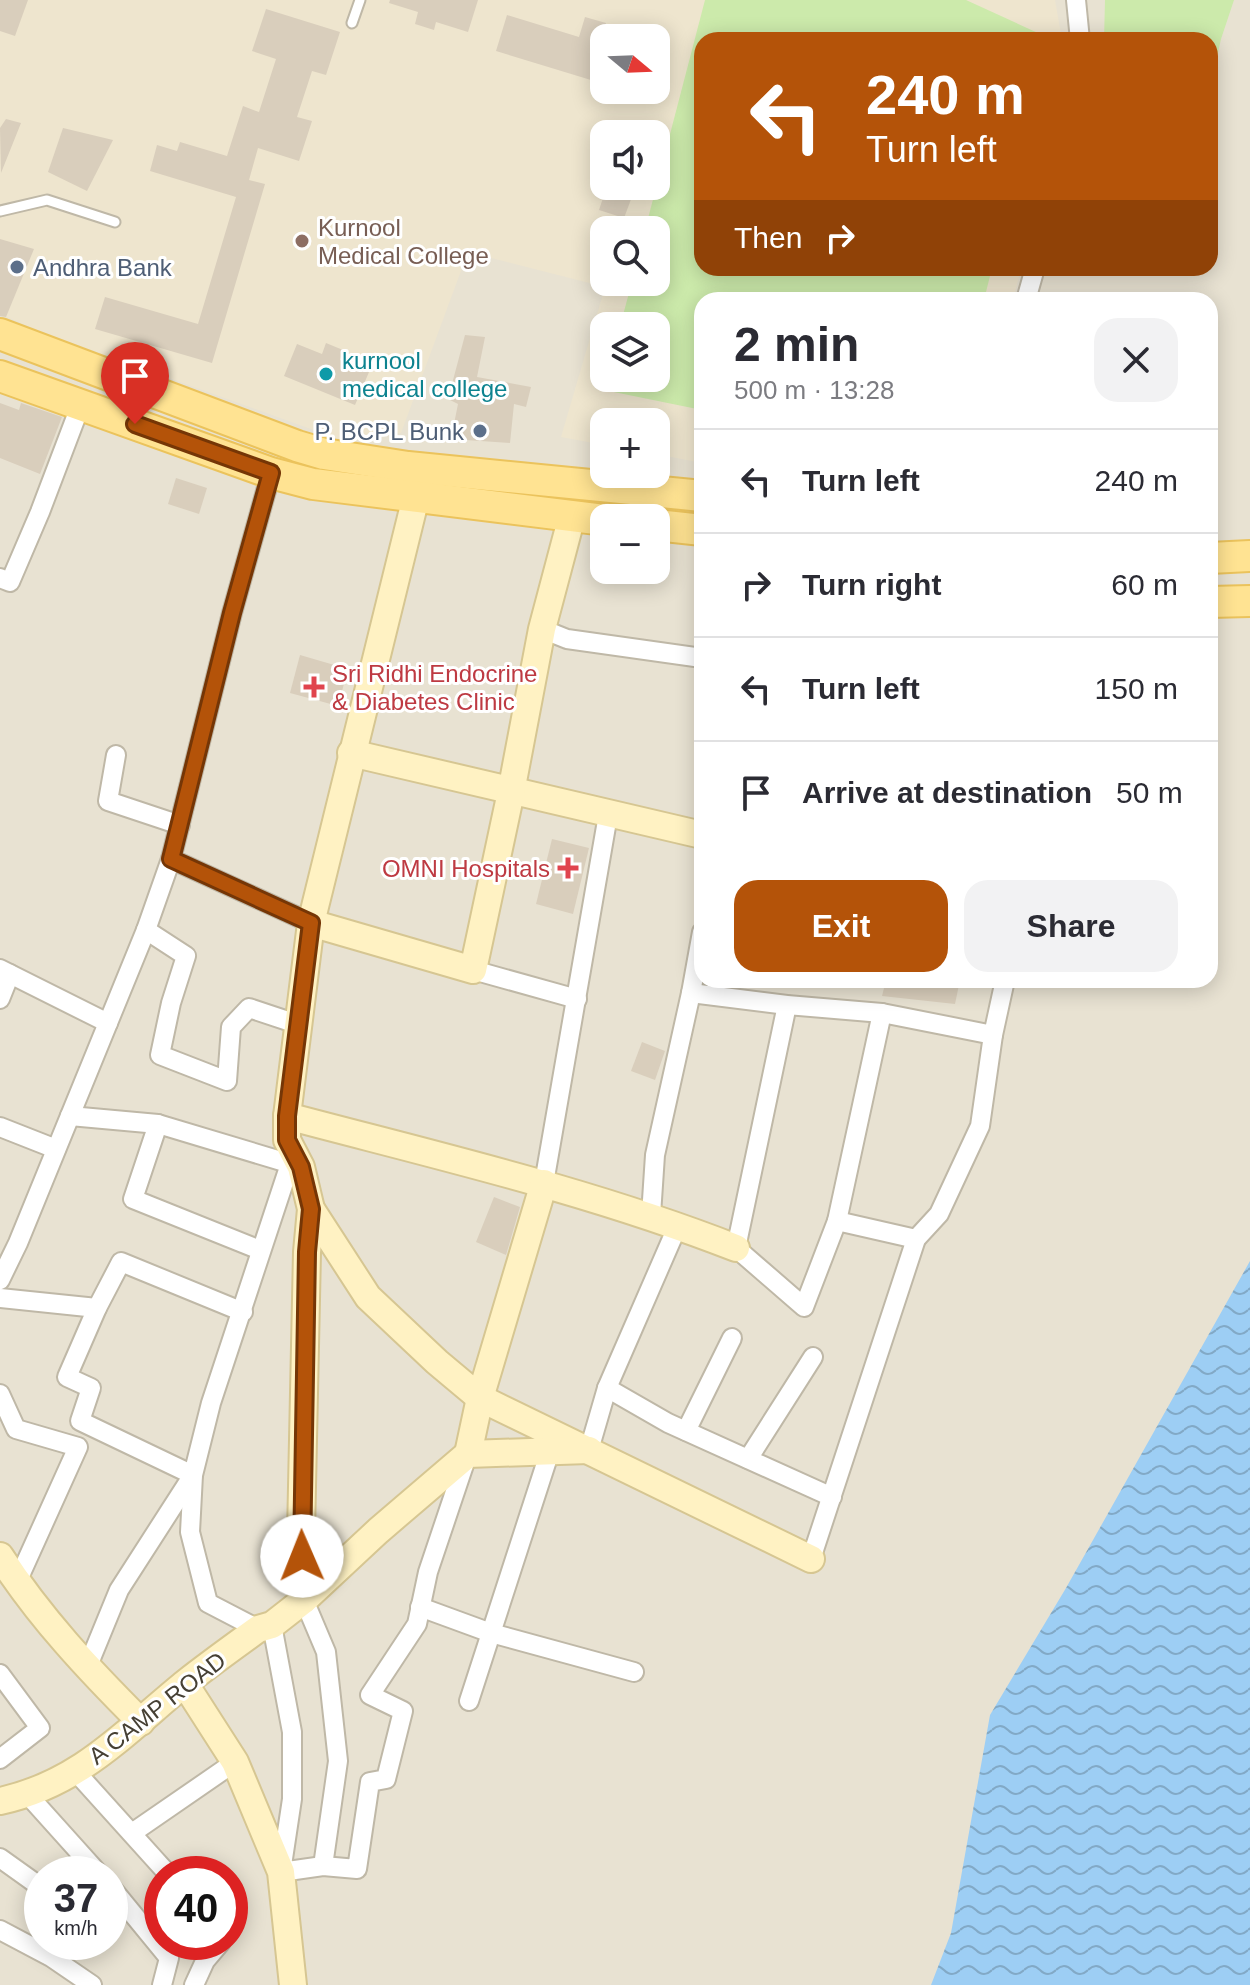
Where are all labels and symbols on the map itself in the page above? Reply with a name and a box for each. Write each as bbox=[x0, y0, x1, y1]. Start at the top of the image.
north arrow bbox=[590, 24, 670, 104]
place label: Kurnool Medical College bbox=[318, 214, 489, 269]
marker: Kurnool Medical College bbox=[293, 232, 311, 250]
place label: Andhra Bank bbox=[33, 254, 173, 281]
marker: Andhra Bank bbox=[8, 258, 26, 276]
pin bbox=[101, 342, 169, 424]
place label: kurnool medical college bbox=[342, 347, 507, 402]
marker: kurnool medical college bbox=[317, 365, 335, 383]
place label: P. BCPL Bunk bbox=[315, 418, 465, 445]
marker: P. BCPL Bunk bbox=[471, 422, 489, 440]
place label: Sri Ridhi Endocrine & Diabetes Clinic bbox=[332, 660, 537, 715]
marker: Sri Ridhi Endocrine & Diabetes Clinic bbox=[303, 676, 325, 698]
place label: OMNI Hospitals bbox=[382, 855, 550, 882]
marker: OMNI Hospitals bbox=[557, 857, 579, 879]
position arrow bbox=[260, 1514, 344, 1598]
street label: A CAMP ROAD bbox=[83, 1646, 231, 1770]
speed limit sign: 40 bbox=[144, 1856, 248, 1960]

